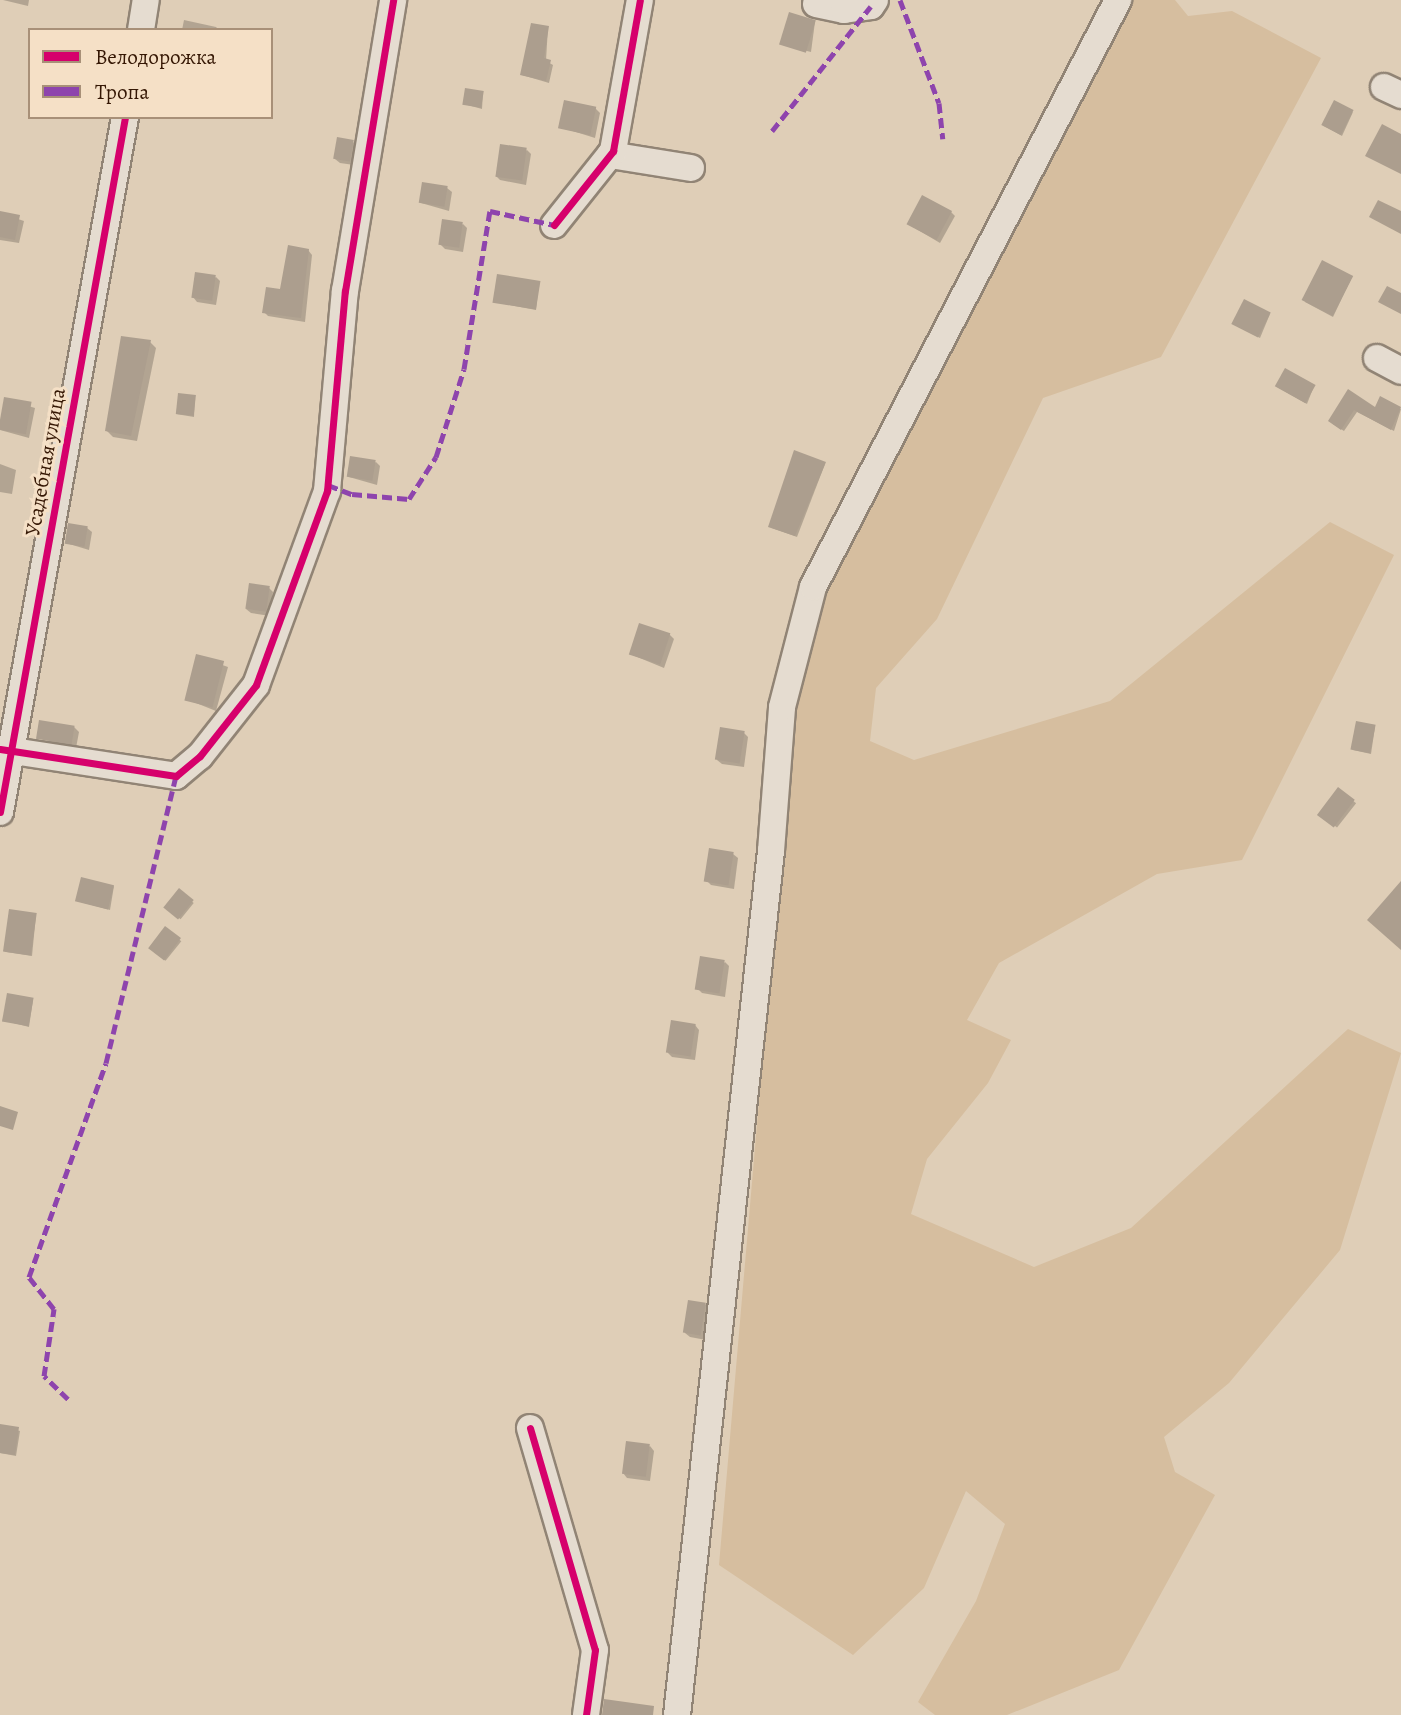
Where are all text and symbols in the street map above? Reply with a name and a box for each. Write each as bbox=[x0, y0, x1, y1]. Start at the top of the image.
legend bbox=[28, 28, 273, 119]
text: Велодорожка bbox=[95, 43, 216, 71]
text: Тропа bbox=[95, 78, 149, 106]
street label: Усадебная улица bbox=[20, 386, 70, 538]

